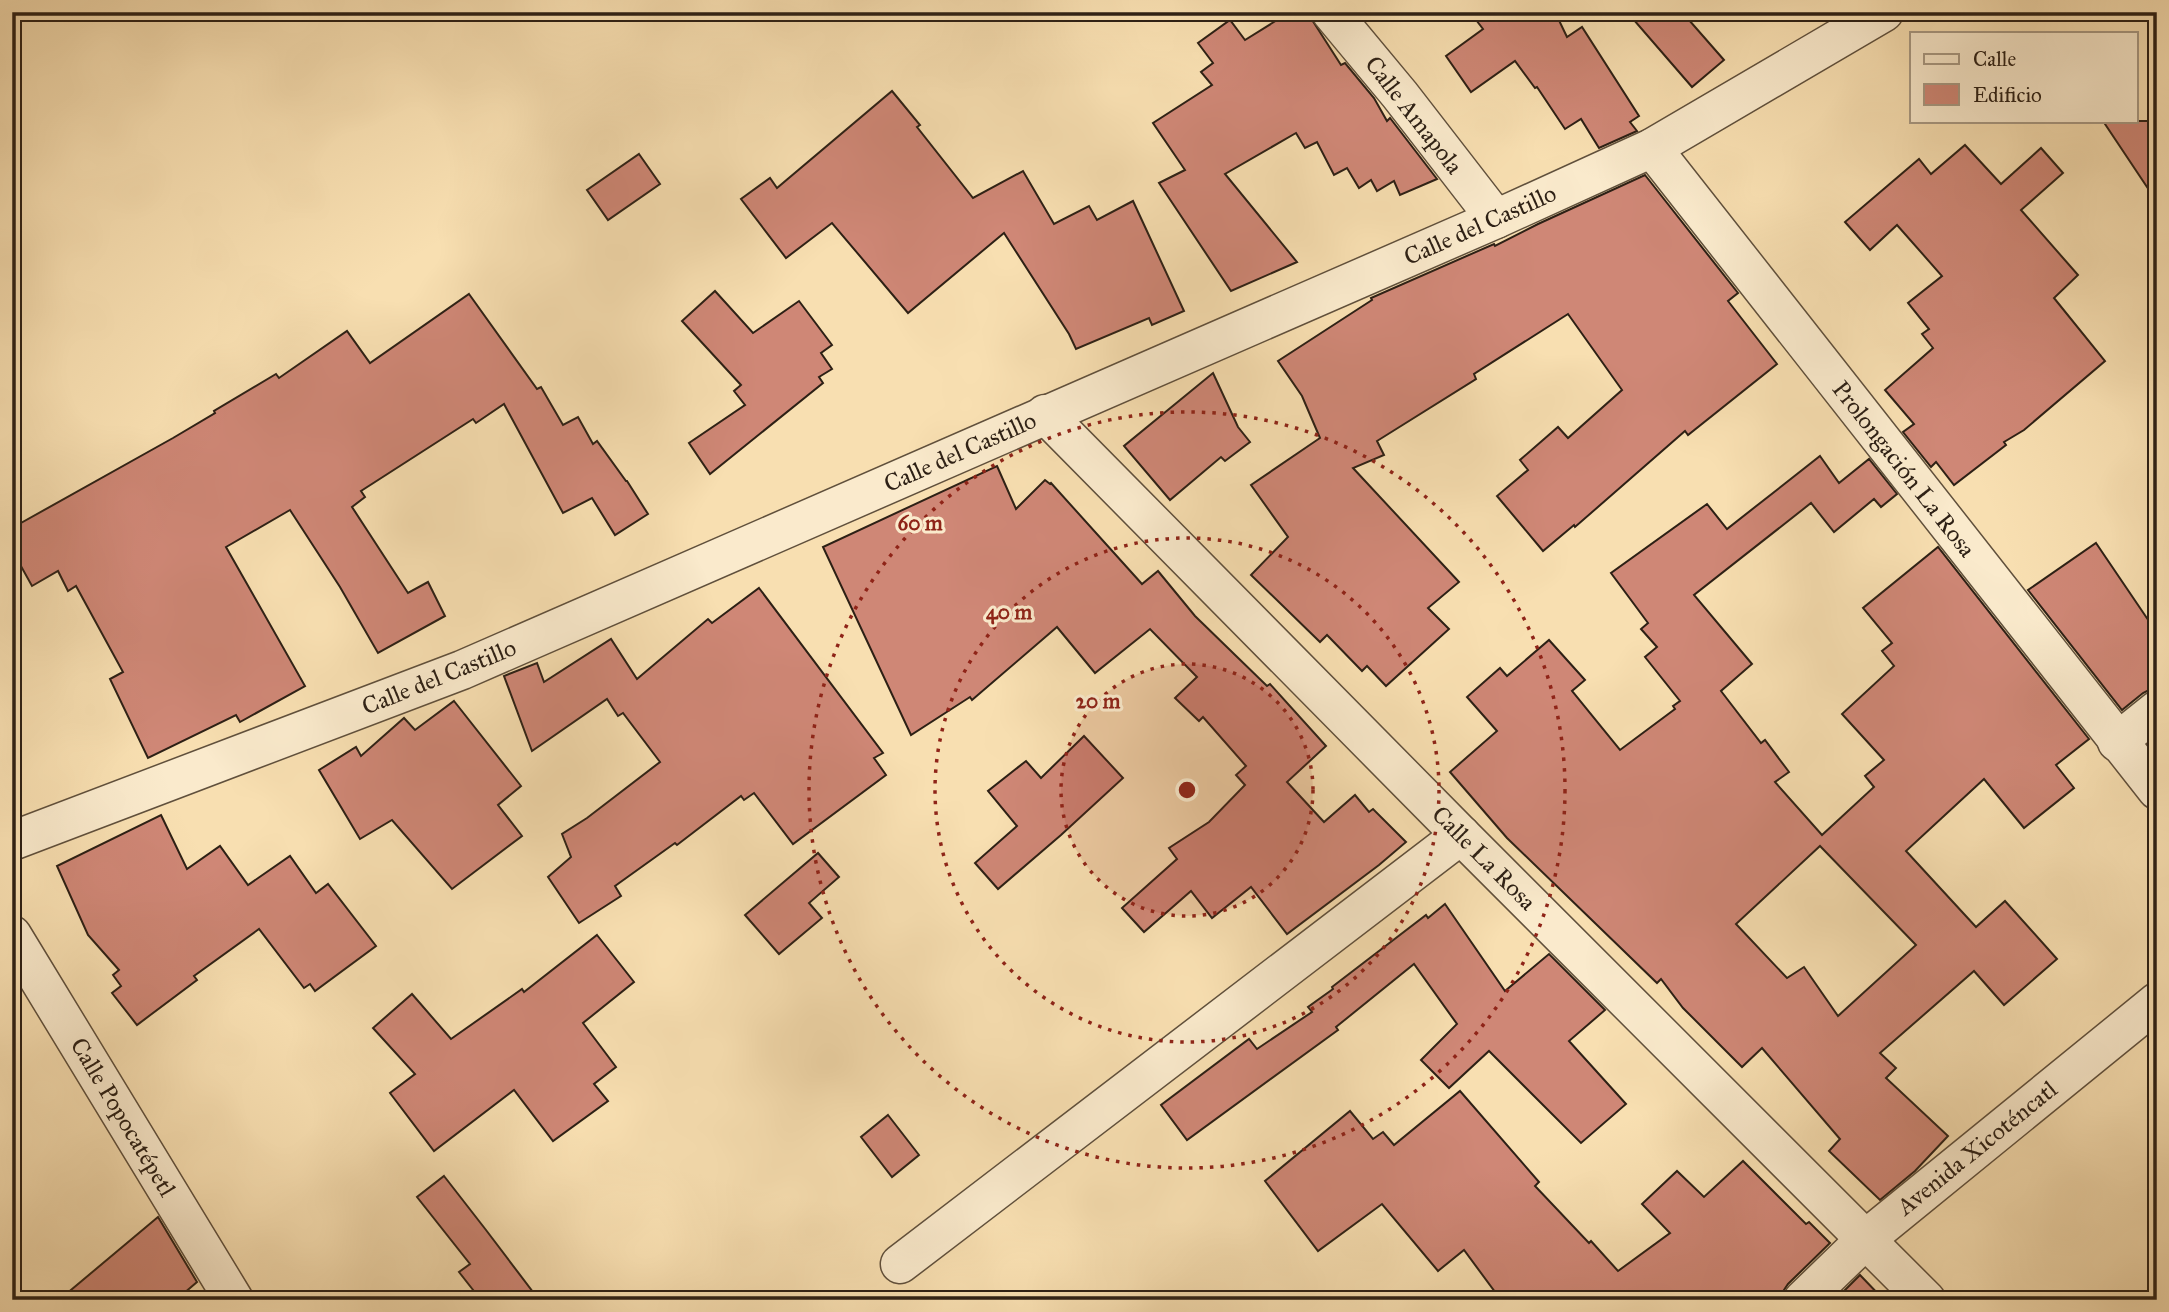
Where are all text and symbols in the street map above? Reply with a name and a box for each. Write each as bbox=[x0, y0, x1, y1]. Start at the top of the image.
legend bbox=[1910, 32, 2138, 122]
text: Calle bbox=[1973, 46, 2016, 72]
street label: Calle Amapola bbox=[1359, 50, 1470, 181]
text: Edificio bbox=[1973, 82, 2042, 108]
street label: Calle del Castillo bbox=[1399, 178, 1561, 272]
street label: Prolongación La Rosa bbox=[1826, 375, 1983, 564]
street label: Calle del Castillo bbox=[879, 405, 1041, 499]
text: 60 m bbox=[897, 510, 943, 536]
text: 40 m bbox=[986, 599, 1032, 625]
street label: Calle del Castillo bbox=[357, 632, 521, 722]
text: 20 m bbox=[1076, 688, 1121, 714]
centre of rings bbox=[1175, 778, 1199, 802]
street label: Calle La Rosa bbox=[1426, 800, 1543, 917]
street label: Calle Popocatépetl bbox=[64, 1032, 182, 1202]
street label: Avenida Xicoténcatl bbox=[1890, 1074, 2064, 1222]

